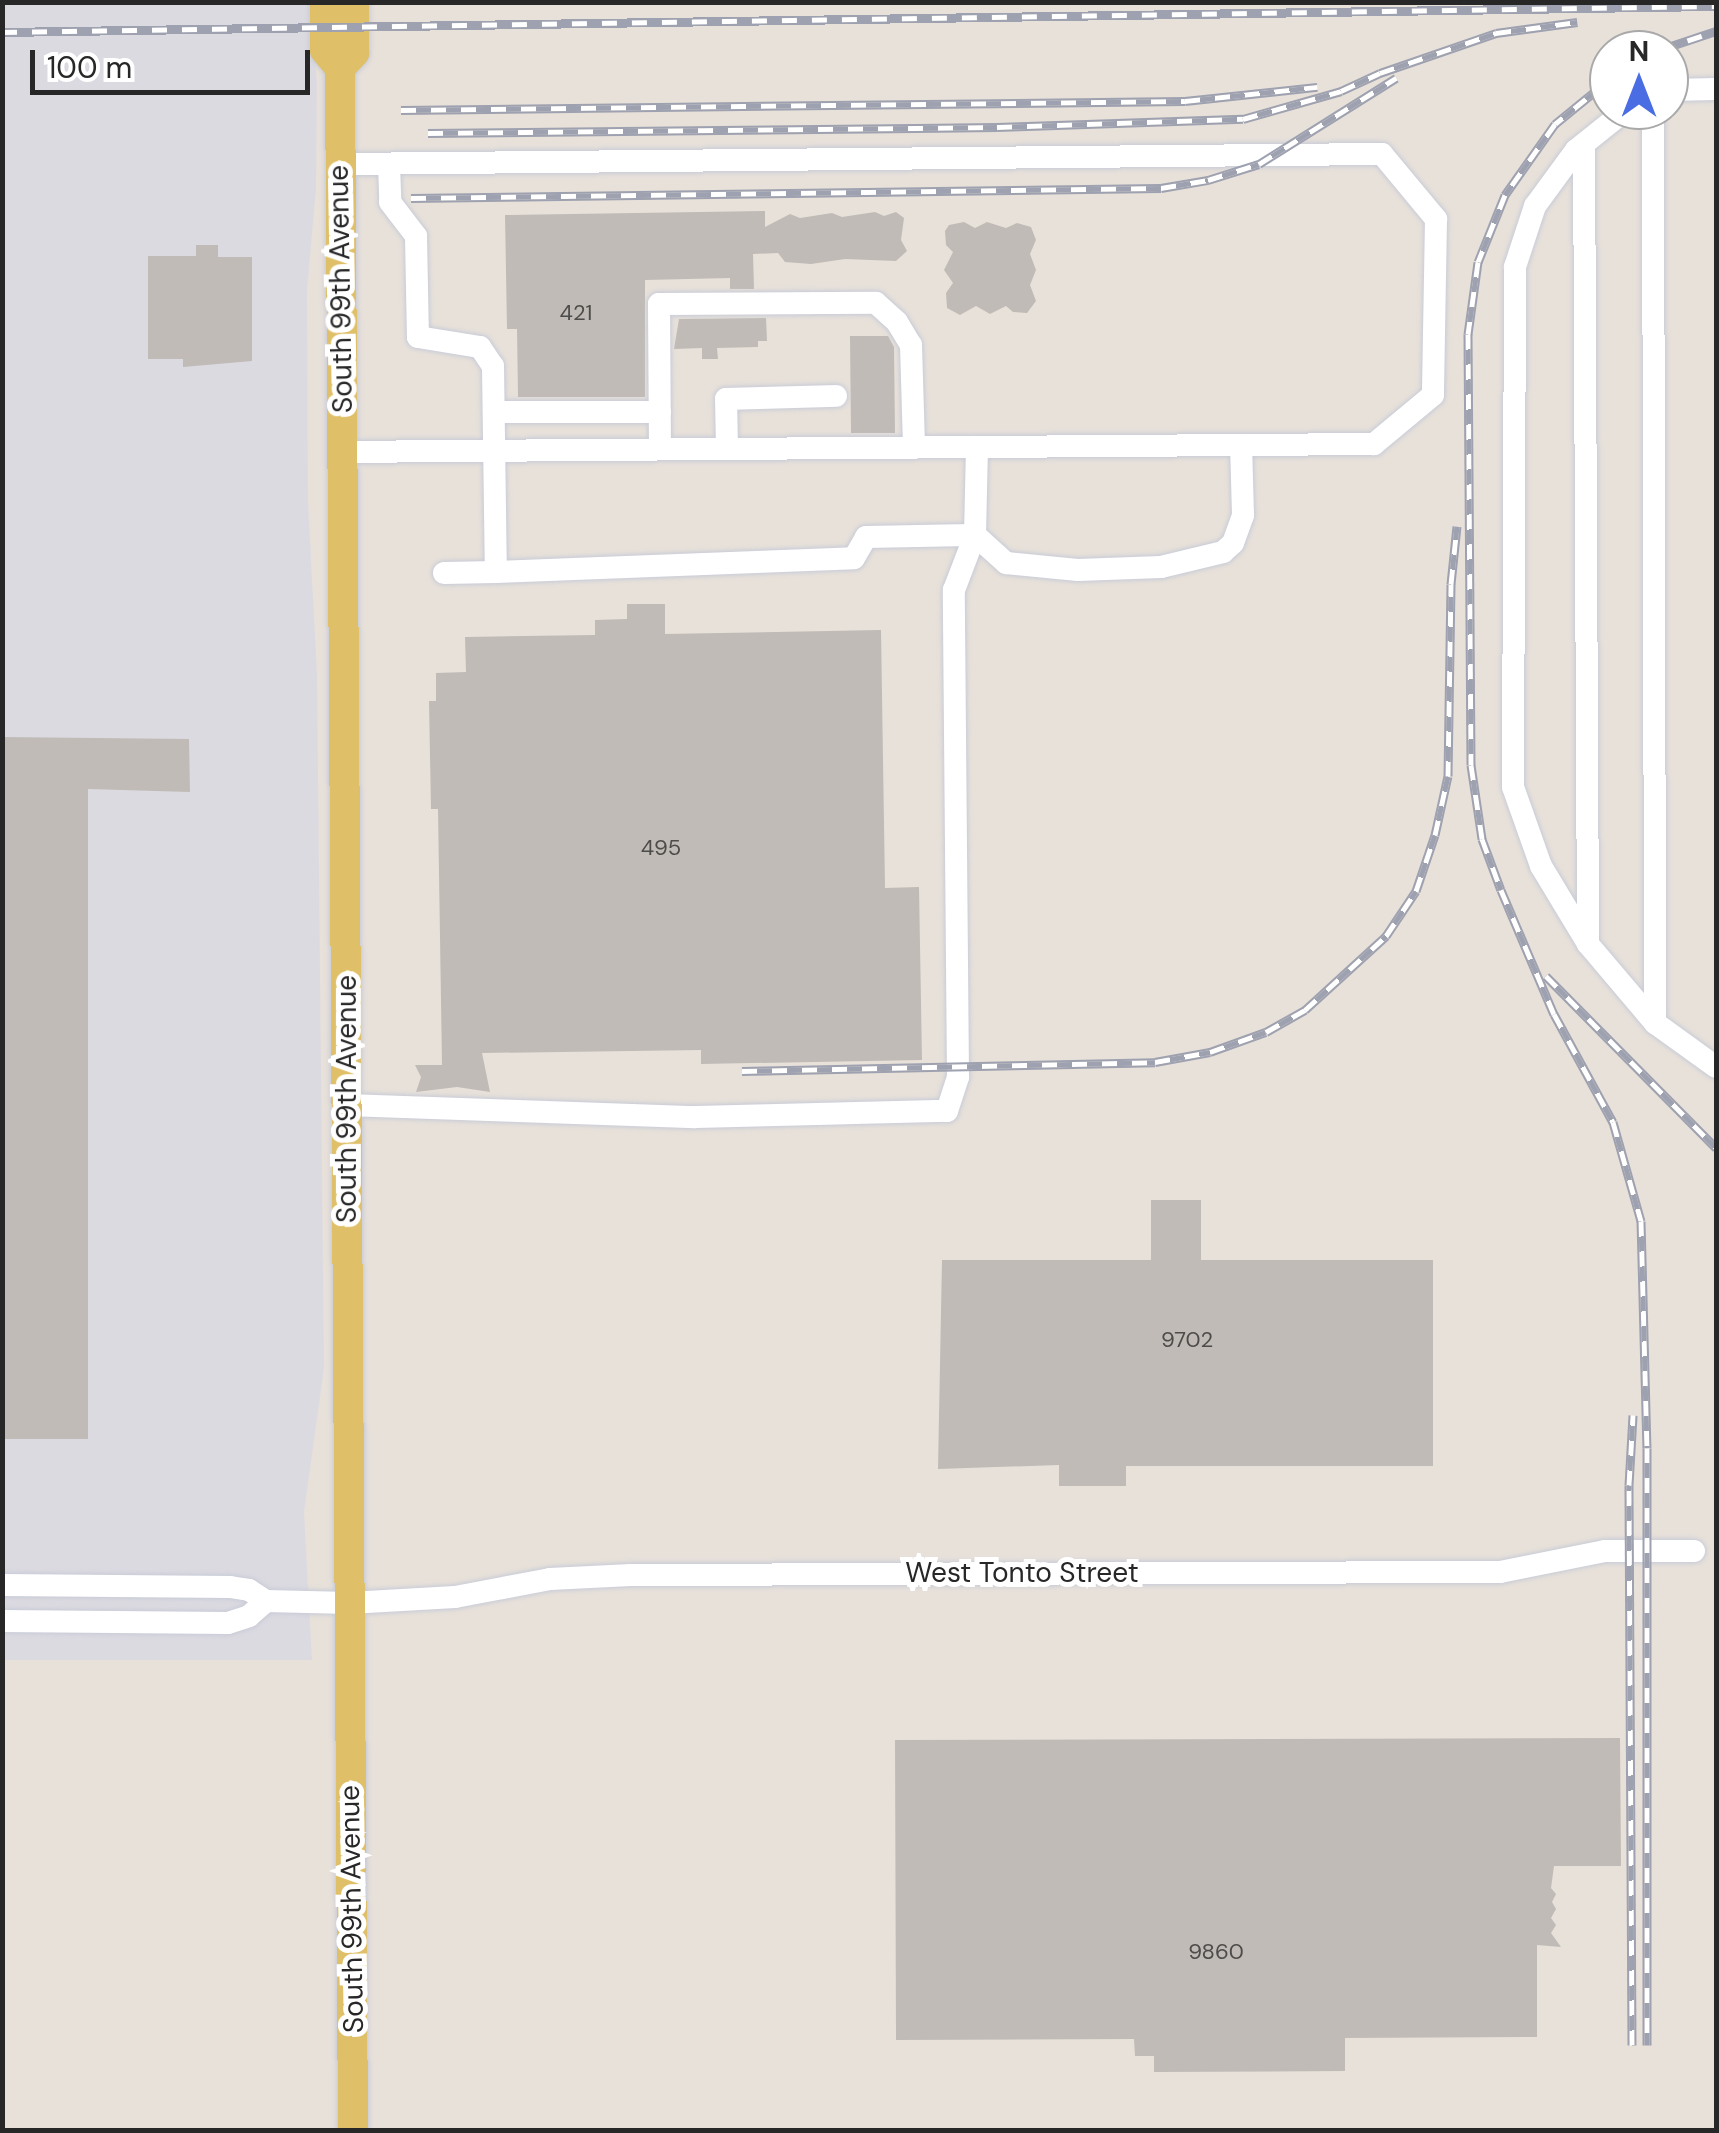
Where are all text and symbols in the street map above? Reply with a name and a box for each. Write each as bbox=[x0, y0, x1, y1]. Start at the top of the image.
scale bar bbox=[35, 30, 315, 92]
north arrow bbox=[1589, 30, 1689, 130]
text: N bbox=[1629, 33, 1649, 70]
text: 100 m bbox=[47, 48, 132, 87]
street label: South 99th Avenue bbox=[322, 165, 360, 413]
house number: 421 bbox=[560, 300, 592, 326]
house number: 495 bbox=[641, 835, 681, 861]
street label: South 99th Avenue bbox=[330, 975, 364, 1223]
house number: 9702 bbox=[1161, 1327, 1213, 1353]
street label: West Tonto Street bbox=[905, 1556, 1139, 1590]
street label: South 99th Avenue bbox=[333, 1785, 371, 2033]
house number: 9860 bbox=[1188, 1939, 1244, 1965]

